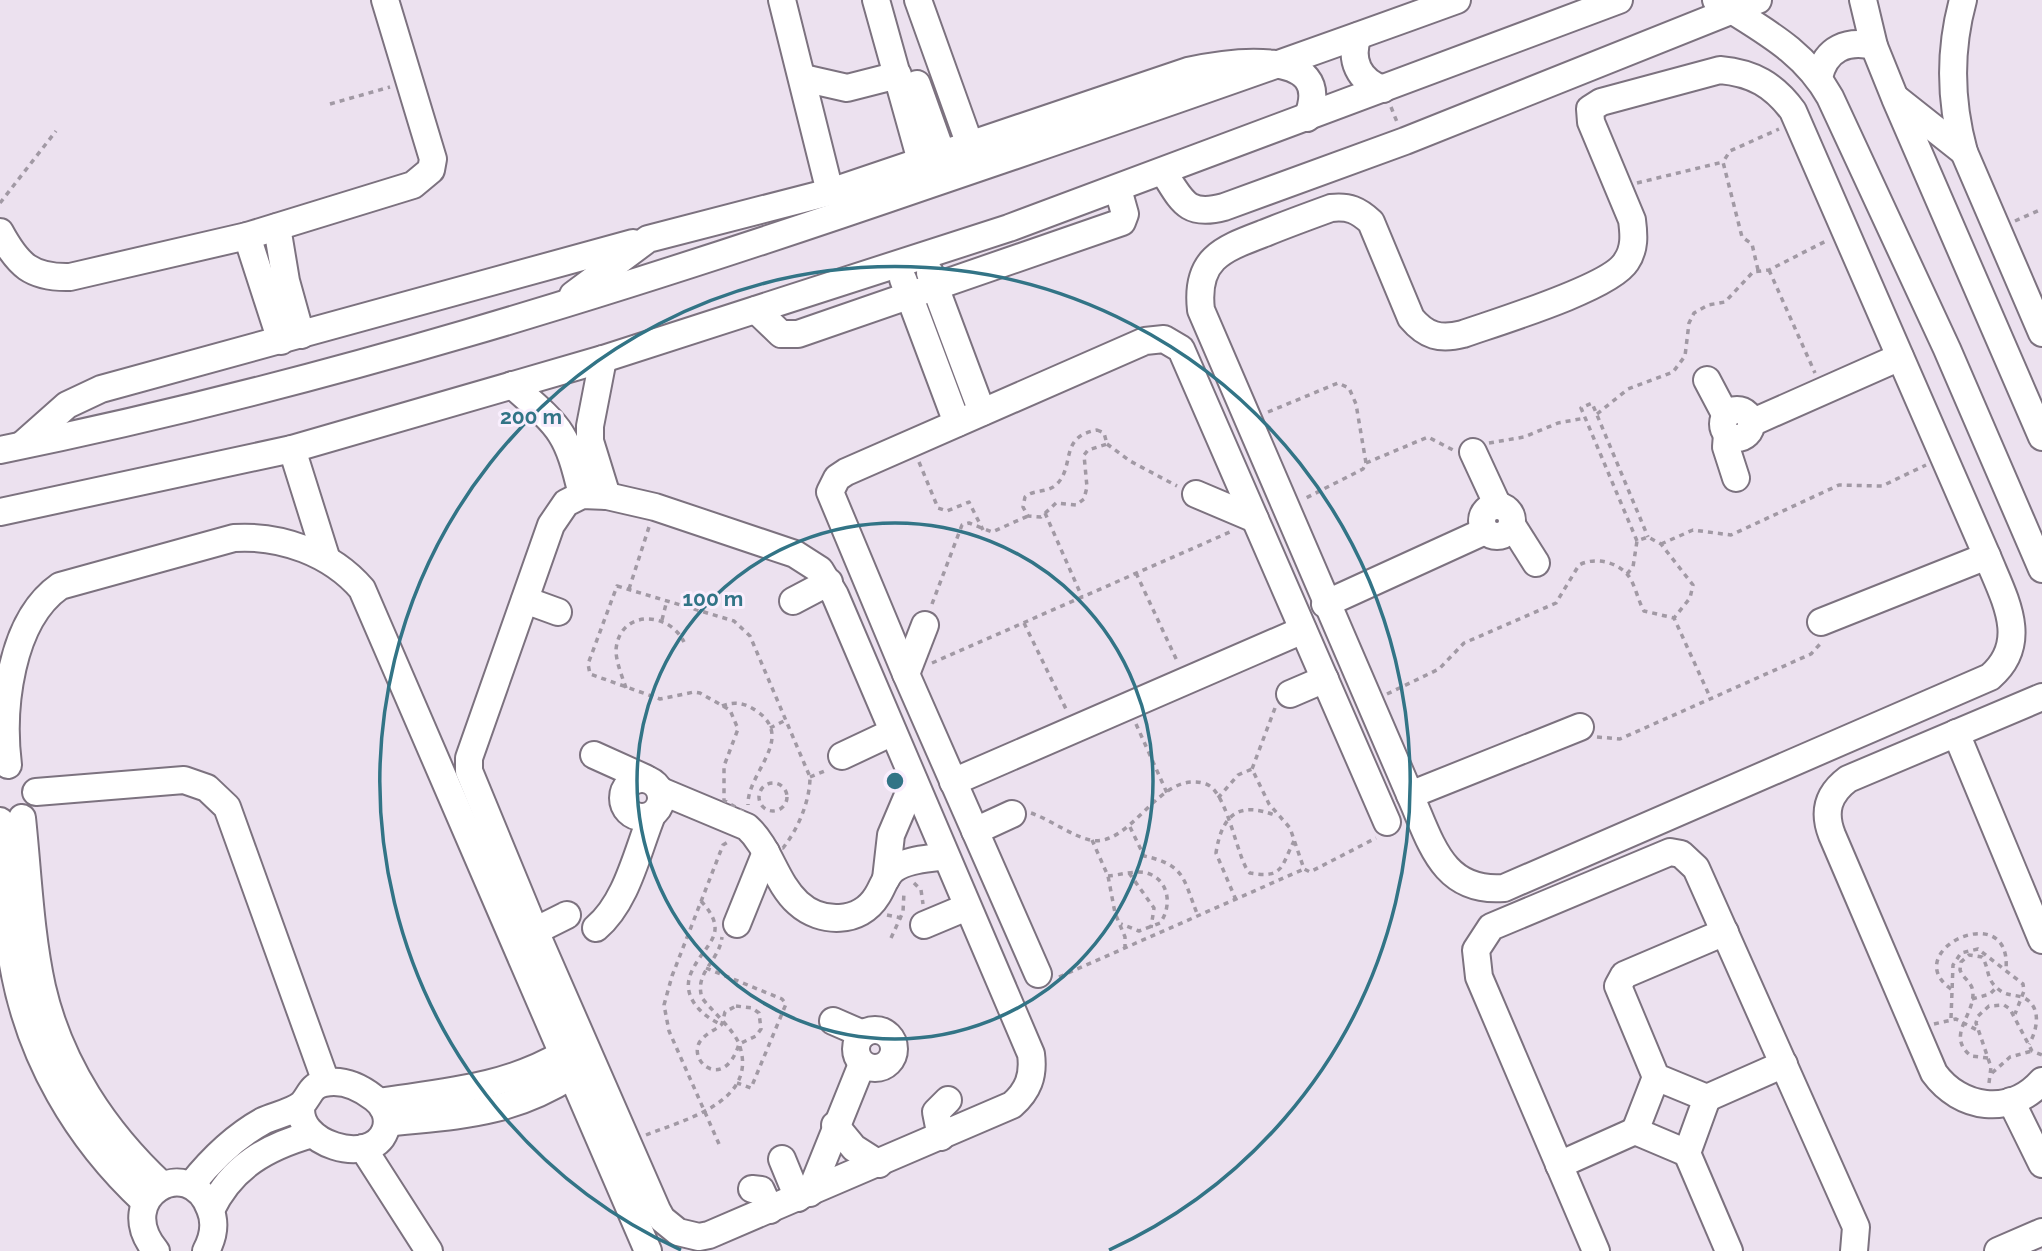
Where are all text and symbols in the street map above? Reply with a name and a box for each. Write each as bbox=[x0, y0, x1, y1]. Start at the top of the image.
text: 200 m bbox=[500, 404, 562, 429]
text: 100 m bbox=[683, 586, 743, 611]
centre of rings bbox=[883, 769, 907, 793]

